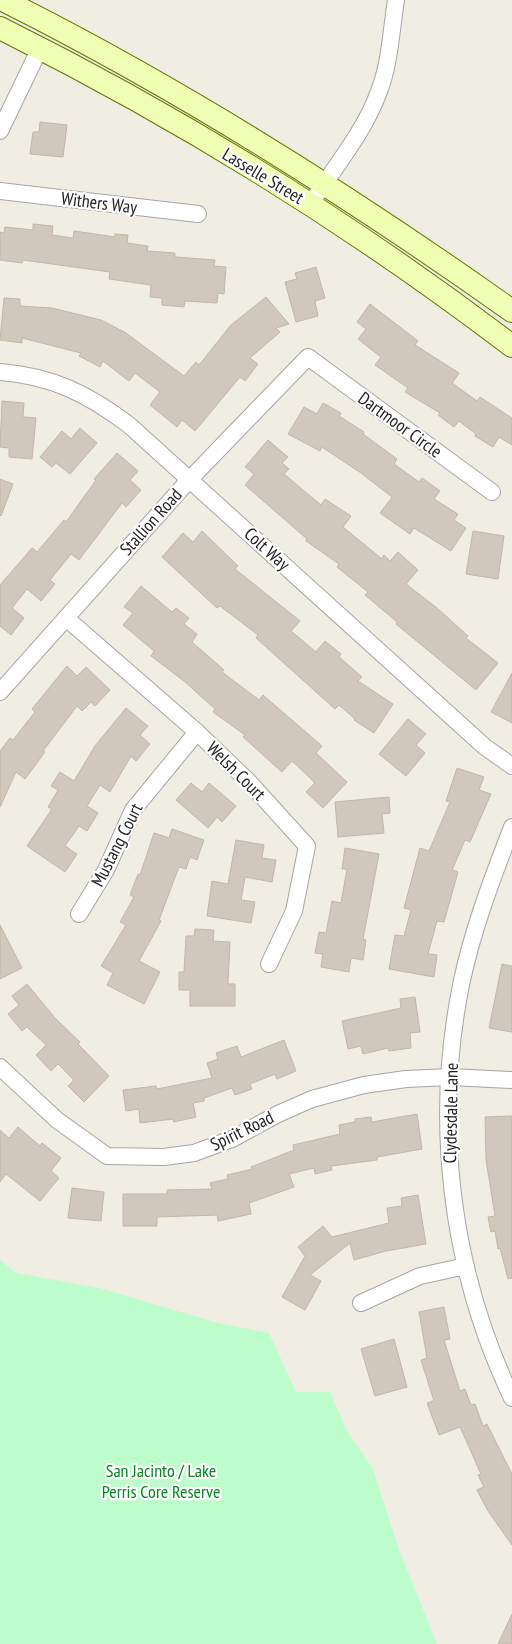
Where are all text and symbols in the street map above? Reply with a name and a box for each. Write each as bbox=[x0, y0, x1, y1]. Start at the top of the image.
street label: Lasselle Street bbox=[218, 142, 308, 209]
street label: Withers Way bbox=[60, 186, 139, 219]
street label: Dartmoor Circle bbox=[354, 386, 447, 463]
street label: Stallion Road bbox=[115, 483, 187, 560]
street label: Colt Way bbox=[240, 522, 295, 575]
street label: Welsh Court bbox=[202, 736, 271, 805]
street label: Mustang Court bbox=[86, 799, 147, 890]
street label: Clydesdale Lane bbox=[438, 1062, 463, 1164]
street label: Spirit Road bbox=[206, 1105, 277, 1156]
park label: San Jacinto / Lake Perris Core Reserve bbox=[102, 1459, 220, 1503]

